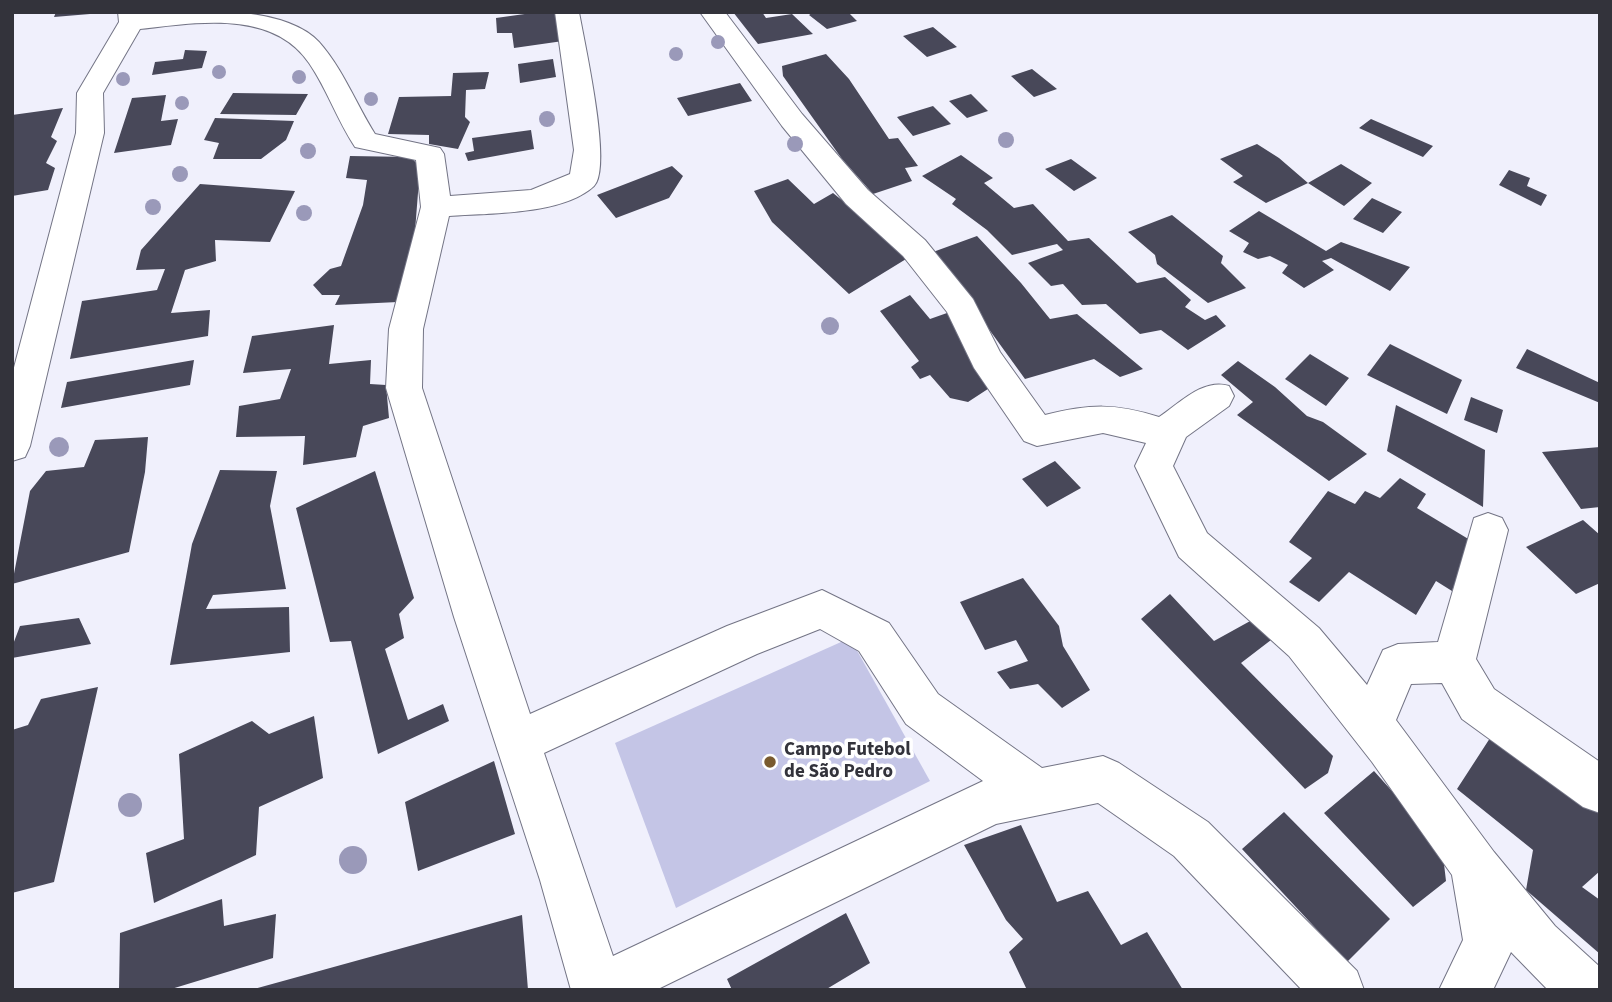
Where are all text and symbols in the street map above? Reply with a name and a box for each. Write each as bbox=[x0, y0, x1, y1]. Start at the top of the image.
place label: Campo Futebol de São Pedro bbox=[784, 740, 911, 784]
marker: Campo Futebol de São Pedro bbox=[762, 754, 778, 770]

